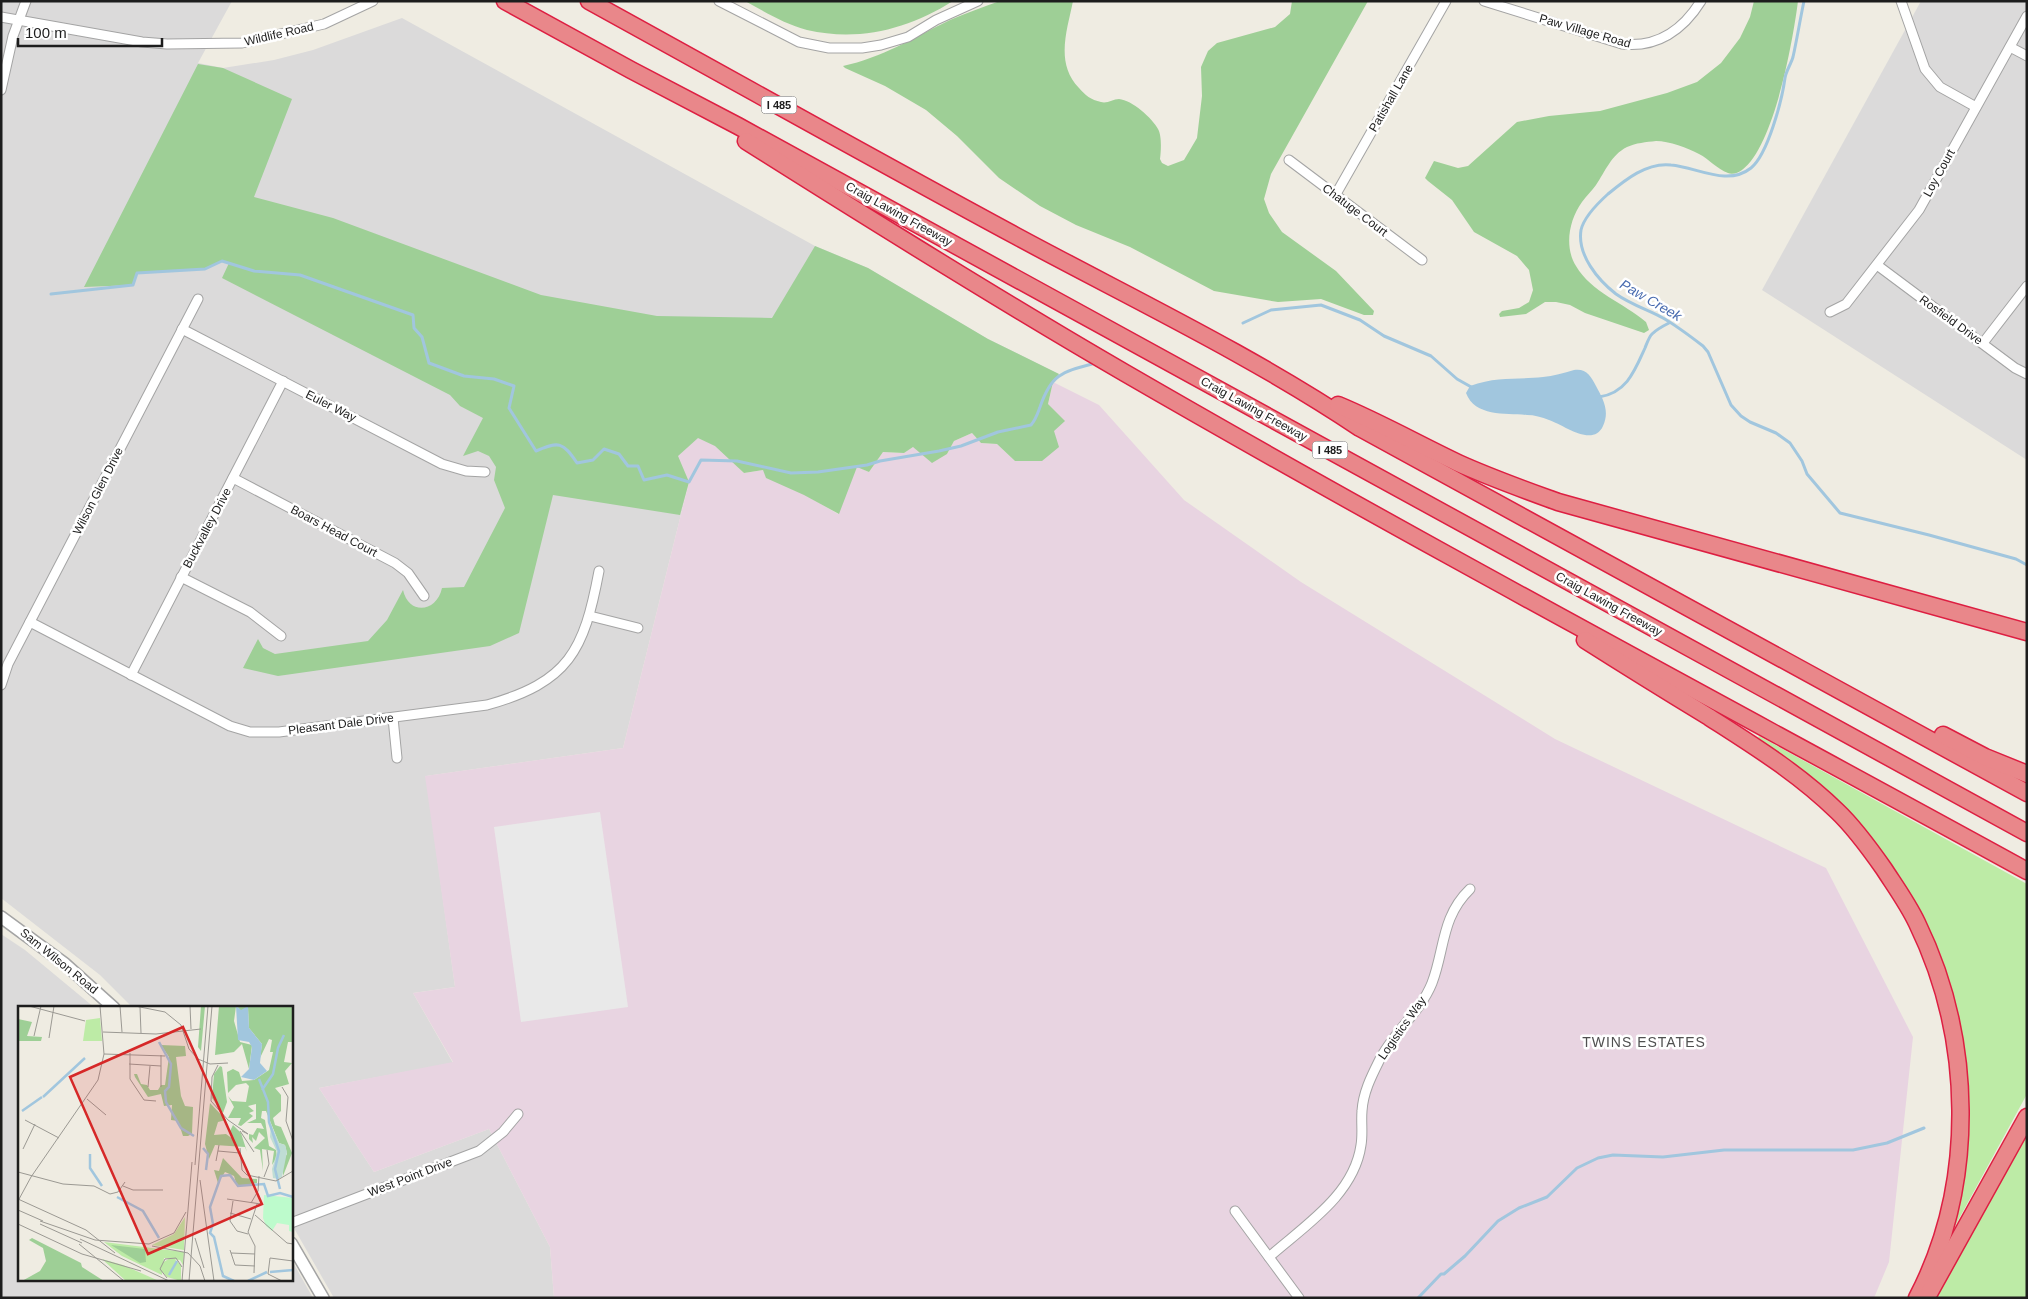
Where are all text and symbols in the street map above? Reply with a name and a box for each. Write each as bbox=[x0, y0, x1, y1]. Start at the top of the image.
street label: Paw Village Road bbox=[1538, 11, 1632, 51]
scale bar bbox=[18, 15, 161, 47]
street label: Wildlife Road bbox=[243, 19, 315, 49]
text: 100 m bbox=[25, 24, 67, 41]
street label: Patishall Lane bbox=[1366, 62, 1416, 134]
road number: I 485 bbox=[762, 96, 796, 114]
street label: Loy Court bbox=[1920, 146, 1958, 199]
street label: Craig Lawing Freeway bbox=[843, 179, 955, 249]
street label: Chatuge Court bbox=[1320, 181, 1391, 239]
water label: Paw Creek bbox=[1617, 276, 1686, 325]
street label: Rosfield Drive bbox=[1917, 292, 1986, 348]
street label: Craig Lawing Freeway bbox=[1198, 374, 1310, 444]
street label: Euler Way bbox=[303, 387, 359, 425]
road number: I 485 bbox=[1312, 442, 1348, 458]
street label: Wilson Glen Drive bbox=[70, 445, 126, 537]
street label: Buckvalley Drive bbox=[180, 485, 234, 570]
street label: Boars Head Court bbox=[288, 502, 380, 560]
street label: Craig Lawing Freeway bbox=[1553, 569, 1665, 639]
street label: Pleasant Dale Drive bbox=[288, 711, 395, 737]
street label: Sam Wilson Road bbox=[17, 925, 101, 997]
street label: Logistics Way bbox=[1375, 994, 1429, 1062]
inset map bbox=[18, 1006, 292, 1282]
district label: TWINS ESTATES bbox=[1582, 1034, 1706, 1050]
street label: West Point Drive bbox=[366, 1154, 454, 1200]

